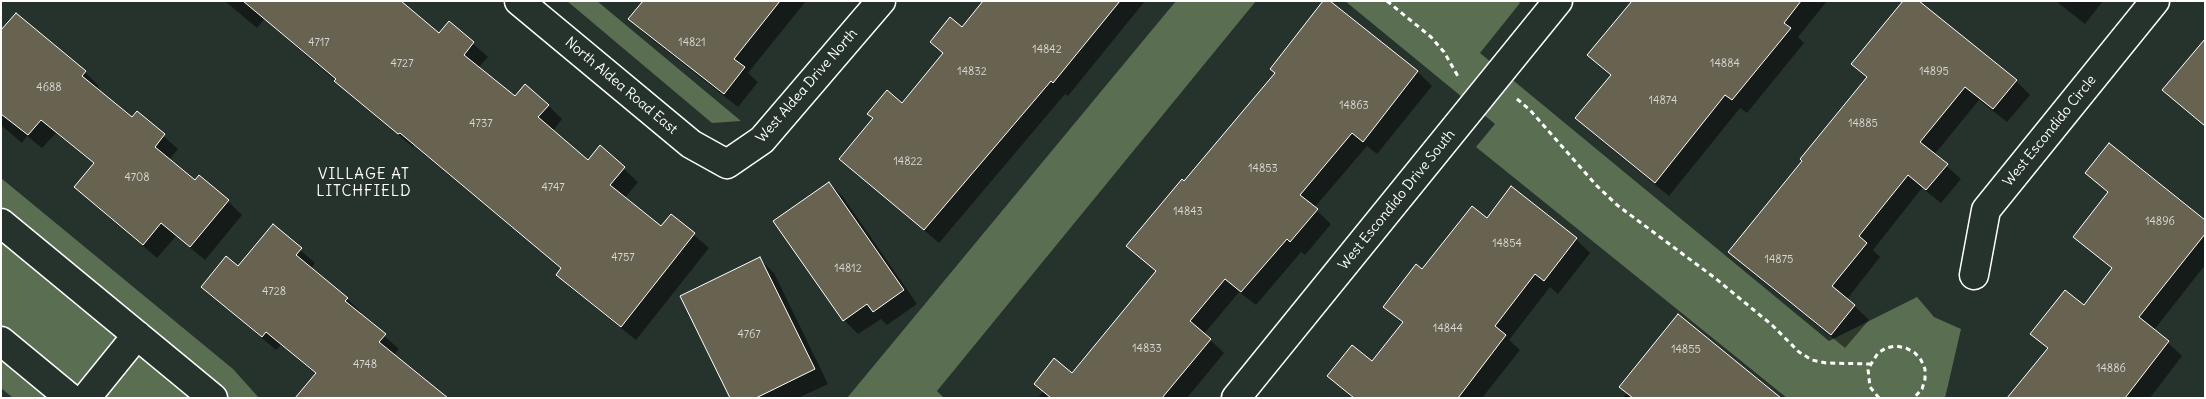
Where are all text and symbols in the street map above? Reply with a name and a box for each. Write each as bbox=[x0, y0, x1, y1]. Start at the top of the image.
street label: West Aldea Drive North bbox=[753, 26, 861, 146]
street label: North Aldea Road East bbox=[561, 34, 681, 138]
house number: 4717 bbox=[308, 36, 330, 50]
house number: 14821 bbox=[678, 36, 706, 50]
house number: 14842 bbox=[1032, 43, 1062, 57]
house number: 4727 bbox=[390, 57, 414, 71]
house number: 14884 bbox=[1710, 57, 1740, 71]
house number: 14832 bbox=[957, 65, 987, 79]
house number: 14895 bbox=[1919, 65, 1949, 79]
street label: West Escondido Circle bbox=[2000, 72, 2100, 190]
house number: 4688 bbox=[36, 81, 62, 95]
house number: 14874 bbox=[1649, 94, 1677, 108]
house number: 14863 bbox=[1339, 99, 1369, 113]
house number: 4737 bbox=[469, 117, 493, 131]
house number: 14885 bbox=[1848, 117, 1878, 131]
street label: West Escondido Drive South bbox=[1335, 126, 1459, 274]
house number: 14822 bbox=[893, 155, 923, 169]
house number: 14853 bbox=[1248, 162, 1278, 176]
district label: VILLAGE AT LITCHFIELD bbox=[315, 166, 413, 201]
house number: 4708 bbox=[124, 171, 150, 185]
house number: 4747 bbox=[541, 181, 565, 195]
house number: 14843 bbox=[1173, 205, 1203, 219]
house number: 14896 bbox=[2145, 215, 2175, 229]
house number: 14854 bbox=[1492, 237, 1522, 251]
house number: 4757 bbox=[611, 251, 635, 265]
house number: 14875 bbox=[1765, 253, 1793, 267]
house number: 14812 bbox=[834, 262, 862, 276]
house number: 4728 bbox=[262, 285, 286, 299]
house number: 14844 bbox=[1433, 322, 1463, 336]
house number: 4767 bbox=[737, 328, 761, 342]
house number: 14833 bbox=[1132, 342, 1162, 356]
house number: 14855 bbox=[1671, 343, 1701, 357]
house number: 4748 bbox=[353, 358, 377, 372]
house number: 14886 bbox=[2096, 362, 2126, 376]

